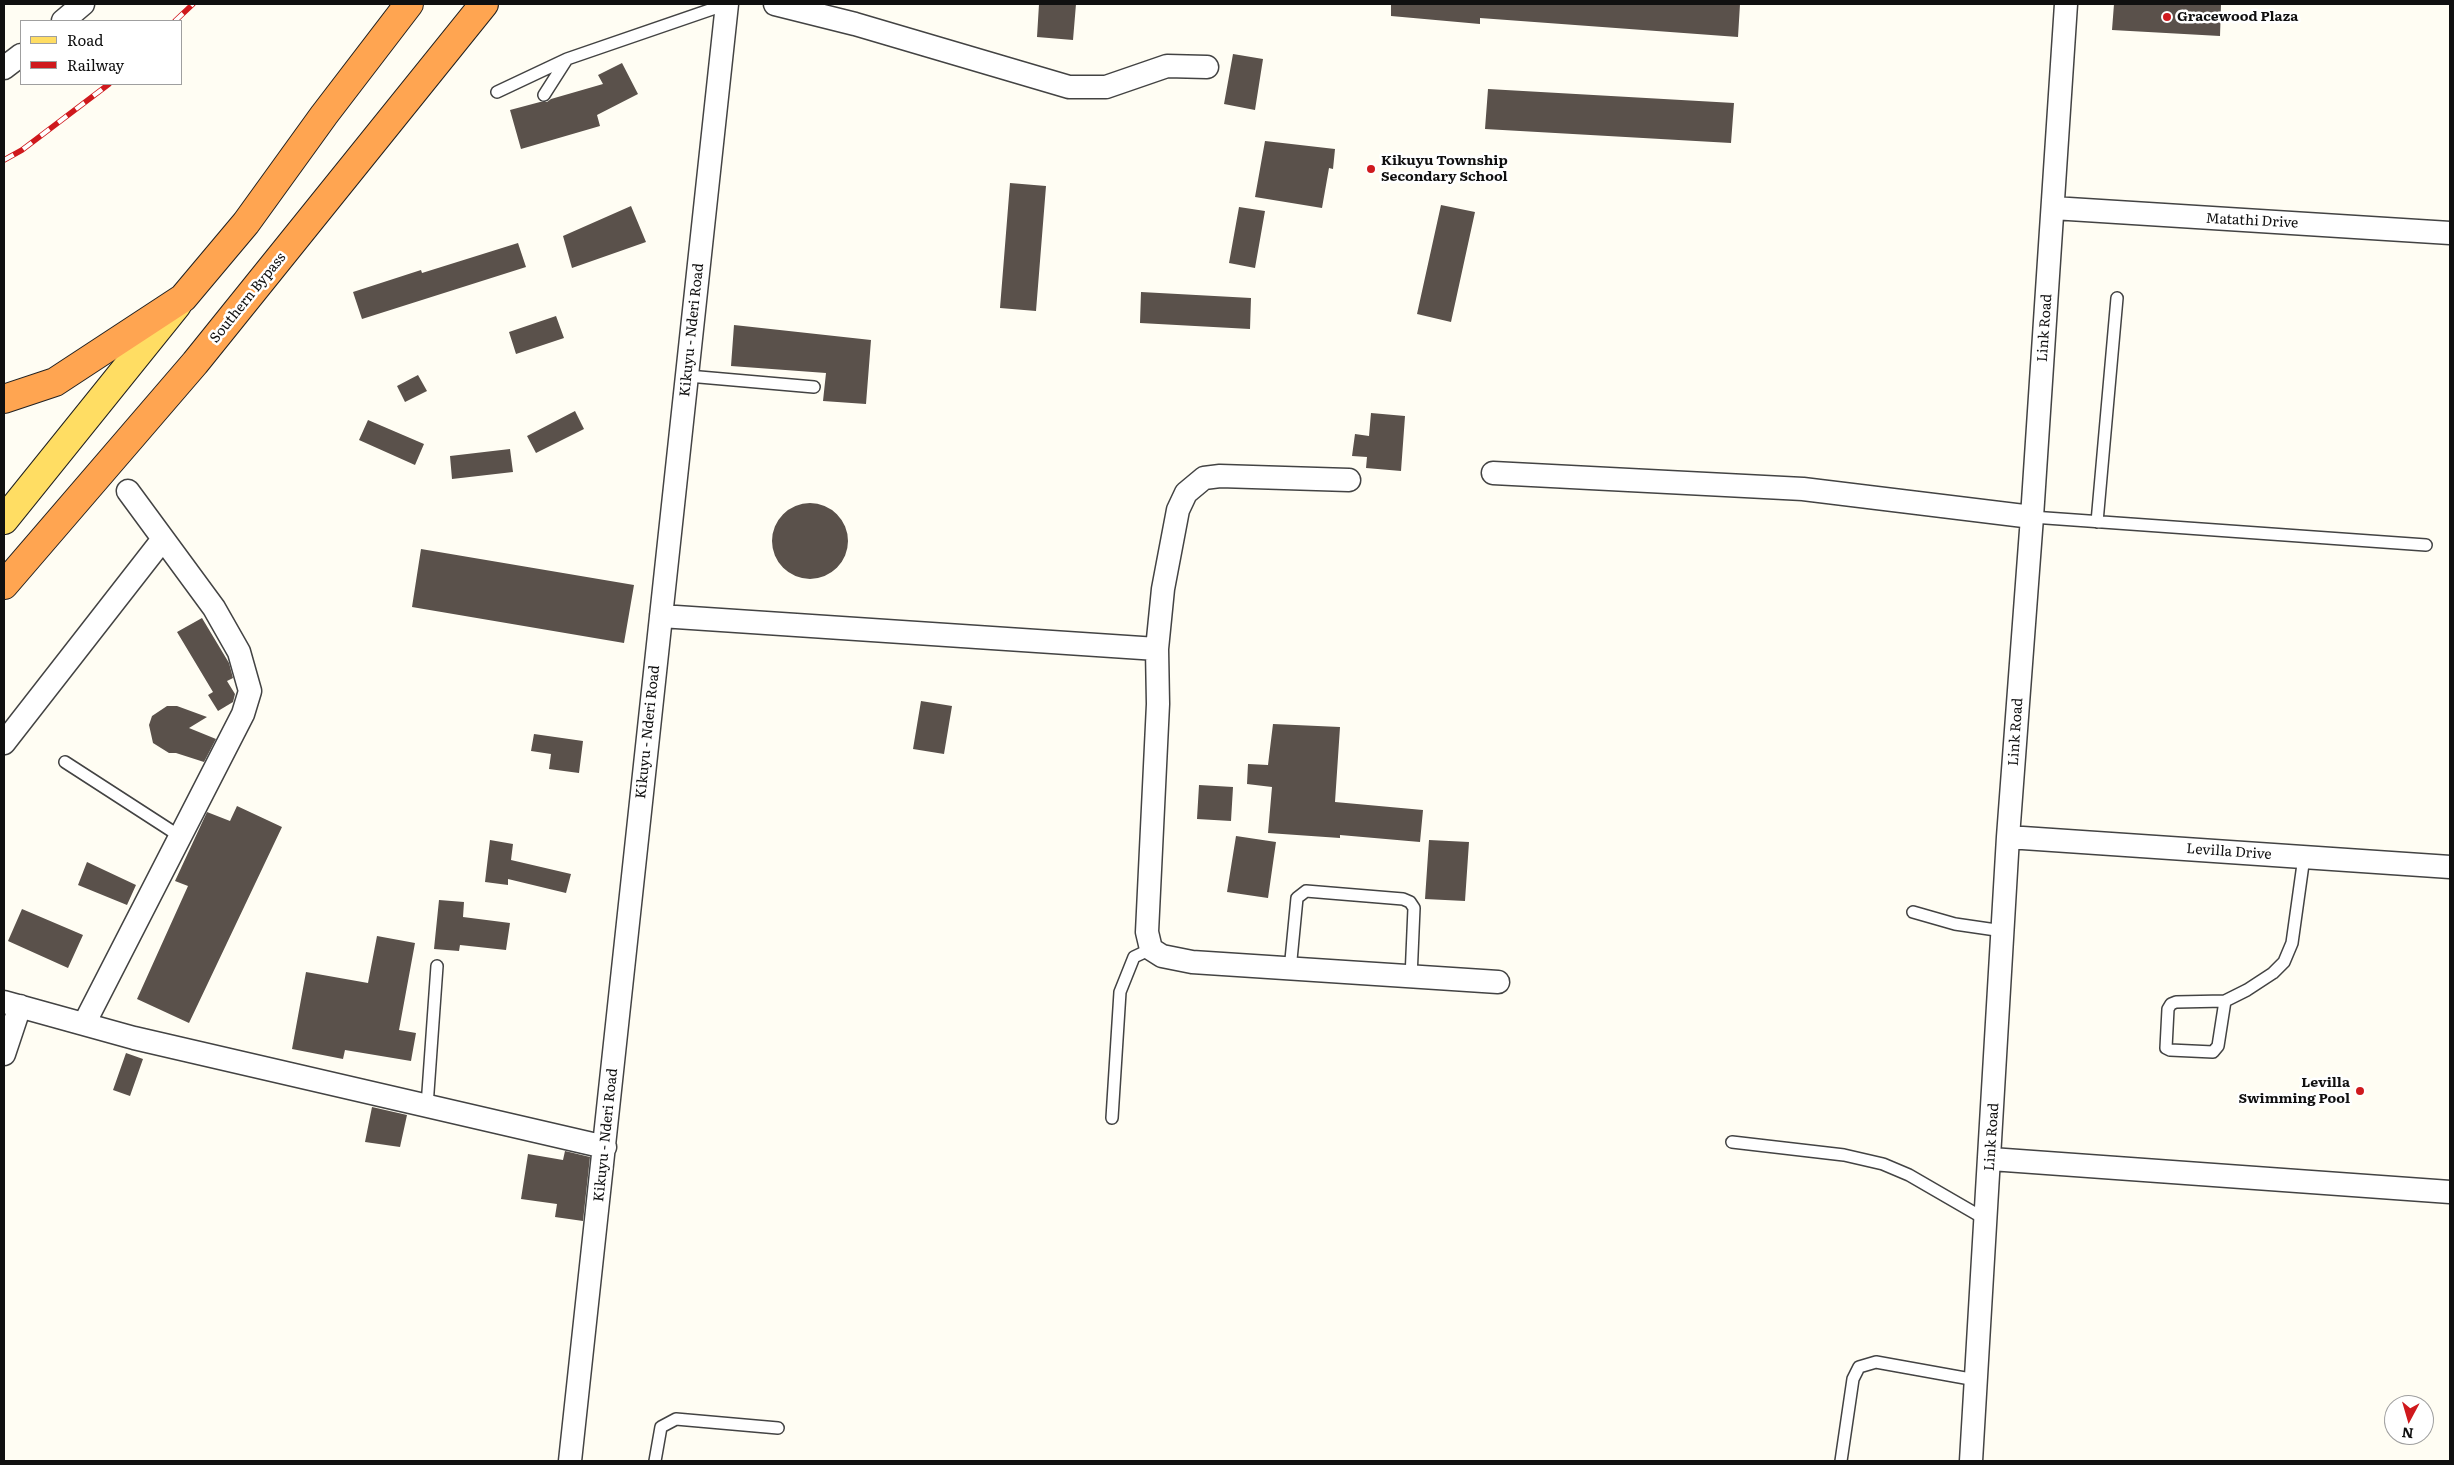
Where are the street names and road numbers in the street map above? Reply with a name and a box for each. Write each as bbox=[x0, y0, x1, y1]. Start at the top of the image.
street label: Matathi Drive bbox=[2205, 210, 2299, 232]
street label: Southern Bypass bbox=[206, 249, 290, 347]
street label: Kikuyu - Nderi Road bbox=[677, 262, 707, 398]
street label: Link Road bbox=[2034, 293, 2056, 363]
street label: Kikuyu - Nderi Road bbox=[633, 664, 663, 800]
street label: Link Road bbox=[2005, 697, 2027, 767]
street label: Levilla Drive bbox=[2186, 841, 2272, 863]
street label: Kikuyu - Nderi Road bbox=[591, 1067, 621, 1203]
street label: Link Road bbox=[1981, 1102, 2003, 1172]

